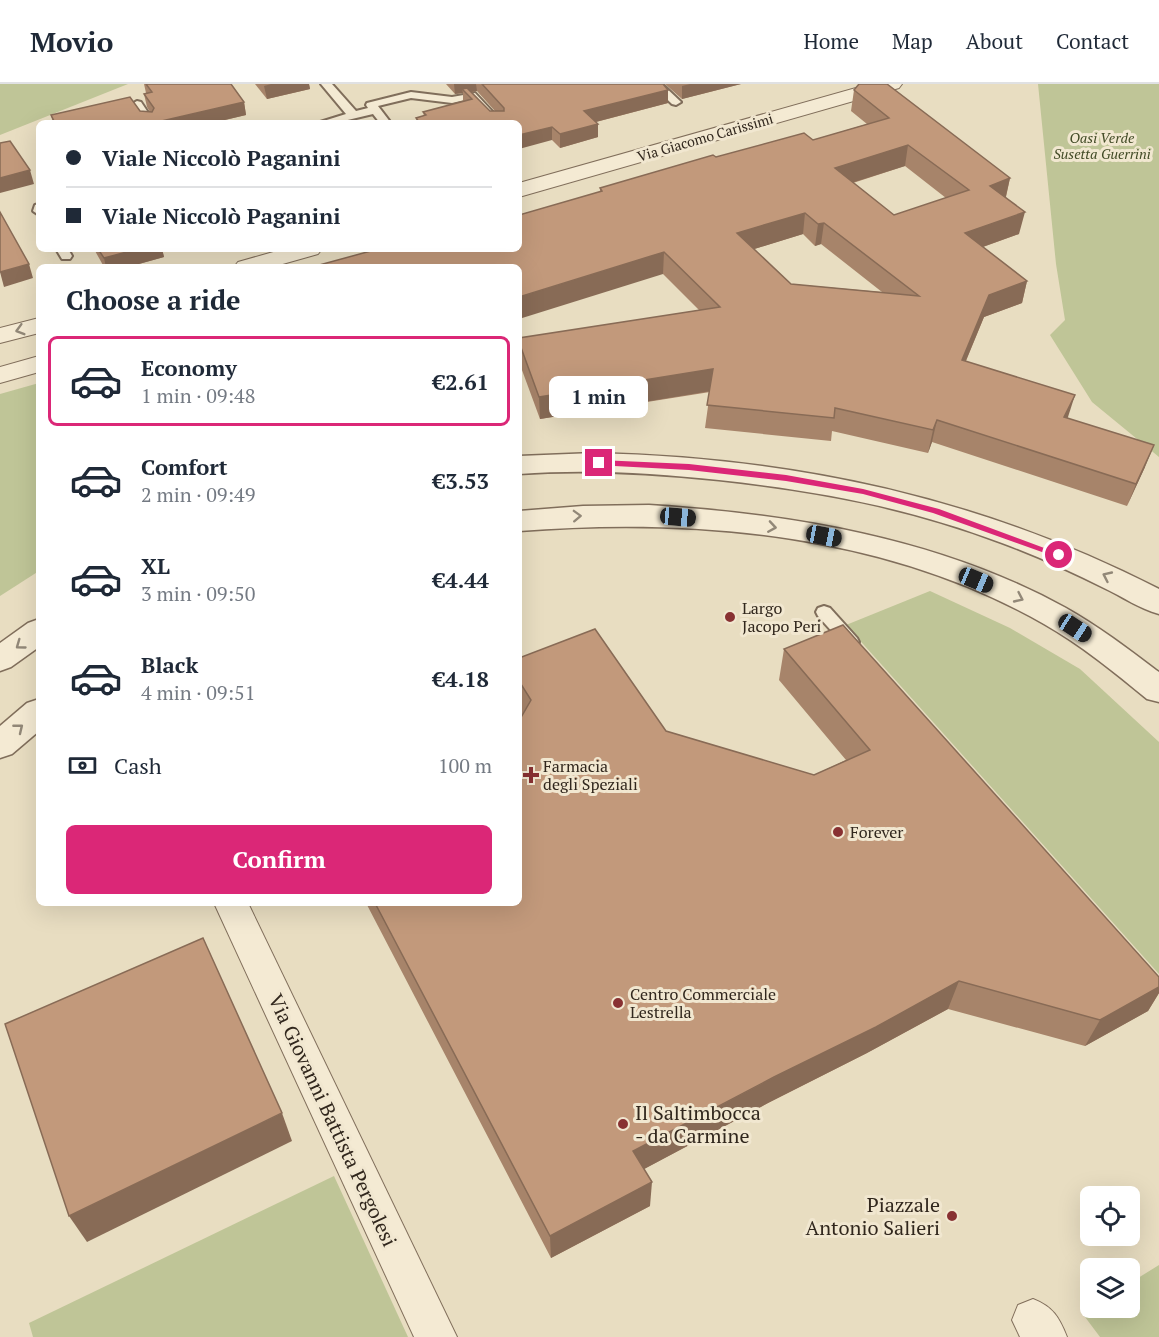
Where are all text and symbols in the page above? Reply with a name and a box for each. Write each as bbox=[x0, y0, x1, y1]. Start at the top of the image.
text: Movio bbox=[30, 23, 113, 60]
text: Home bbox=[803, 27, 859, 55]
text: Map bbox=[892, 27, 933, 55]
text: About bbox=[966, 27, 1023, 55]
text: Contact bbox=[1056, 27, 1129, 55]
street label: Via Giacomo Carissimi bbox=[635, 108, 775, 166]
park label: Oasi Verde Susetta Guerrini bbox=[1053, 128, 1151, 163]
text: Viale Niccolò Paganini bbox=[102, 143, 341, 172]
text: Viale Niccolò Paganini bbox=[102, 201, 341, 230]
text: Choose a ride bbox=[66, 282, 241, 318]
one-way arrow bbox=[15, 323, 25, 335]
text: Economy bbox=[141, 353, 237, 382]
icon: car bbox=[69, 354, 123, 408]
text: €2.61 bbox=[433, 367, 489, 396]
callout: 1 min bbox=[550, 376, 648, 418]
text: 1 min · 09:48 bbox=[141, 382, 255, 409]
text: 1 min bbox=[571, 383, 626, 410]
route end bbox=[585, 449, 612, 476]
text: Comfort bbox=[141, 452, 227, 481]
icon: car bbox=[69, 453, 123, 507]
text: €3.53 bbox=[433, 466, 489, 495]
text: 2 min · 09:49 bbox=[141, 481, 255, 508]
car bbox=[659, 506, 697, 528]
one-way arrow bbox=[573, 510, 582, 523]
one-way arrow bbox=[767, 521, 776, 533]
car bbox=[805, 524, 843, 548]
route start bbox=[1045, 541, 1072, 568]
text: XL bbox=[141, 551, 170, 580]
icon: car bbox=[69, 552, 123, 606]
text: €4.44 bbox=[433, 565, 489, 594]
car bbox=[956, 565, 996, 595]
one-way arrow bbox=[1102, 572, 1113, 584]
text: 3 min · 09:50 bbox=[141, 580, 255, 607]
one-way arrow bbox=[1012, 590, 1023, 602]
place label: Largo Jacopo Peri bbox=[742, 597, 822, 637]
marker: Largo Jacopo Peri bbox=[723, 610, 737, 624]
car bbox=[1055, 611, 1095, 645]
one-way arrow bbox=[15, 638, 26, 649]
text: Black bbox=[141, 650, 198, 679]
icon: car bbox=[69, 651, 123, 705]
text: €4.18 bbox=[433, 664, 489, 693]
text: 4 min · 09:51 bbox=[141, 679, 255, 706]
one-way arrow bbox=[12, 725, 23, 736]
icon: cash bbox=[66, 749, 99, 782]
text: Cash bbox=[114, 751, 162, 780]
text: 100 m bbox=[438, 752, 492, 779]
place label: Farmacia degli Speziali bbox=[543, 755, 638, 795]
marker: Farmacia degli Speziali bbox=[524, 768, 538, 782]
place label: Forever bbox=[850, 821, 904, 843]
button: Confirm bbox=[66, 825, 492, 894]
marker: Forever bbox=[831, 825, 845, 839]
place label: Centro Commerciale Lestrella bbox=[630, 983, 776, 1023]
street label: Via Giovanni Battista Pergolesi bbox=[263, 989, 403, 1251]
marker: Centro Commerciale Lestrella bbox=[611, 996, 625, 1010]
place label: Il Saltimbocca - da Carmine bbox=[635, 1099, 761, 1149]
marker: Il Saltimbocca - da Carmine bbox=[616, 1117, 630, 1131]
map controls bbox=[1080, 1186, 1140, 1318]
button: locate bbox=[1080, 1186, 1140, 1246]
place label: Piazzale Antonio Salieri bbox=[806, 1191, 940, 1241]
marker: Piazzale Antonio Salieri bbox=[945, 1209, 959, 1223]
button: layers bbox=[1080, 1258, 1140, 1318]

